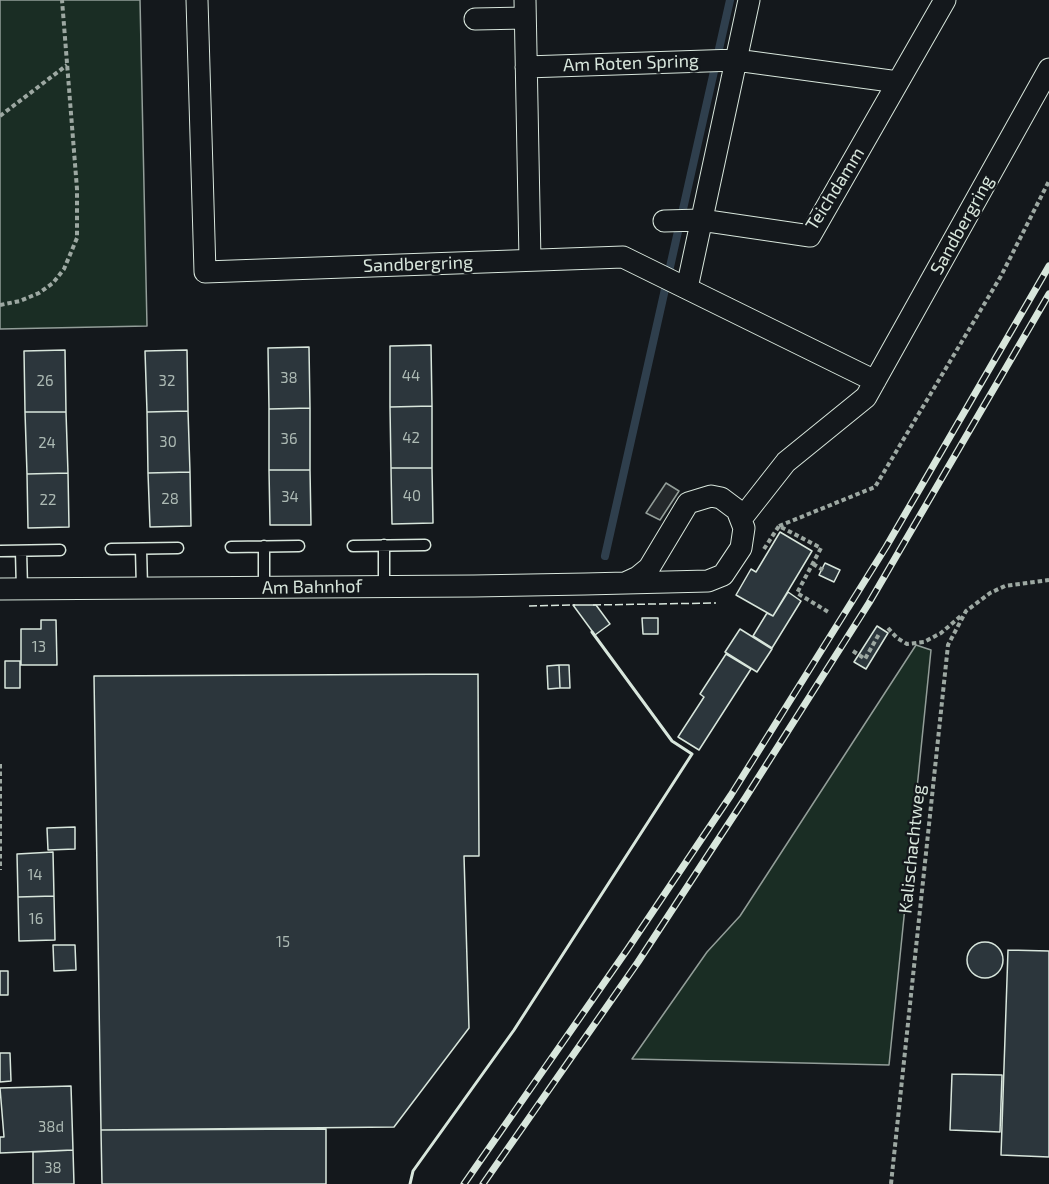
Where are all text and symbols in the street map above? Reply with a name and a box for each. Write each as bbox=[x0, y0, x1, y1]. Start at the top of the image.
street label: Am Roten Spring bbox=[563, 50, 699, 76]
street label: Teichdamm bbox=[801, 144, 869, 234]
street label: Sandbergring bbox=[926, 172, 998, 278]
street label: Sandbergring bbox=[363, 251, 473, 277]
house number: 44 bbox=[402, 367, 420, 385]
house number: 38 bbox=[280, 369, 298, 387]
house number: 26 bbox=[36, 372, 54, 390]
house number: 32 bbox=[159, 372, 175, 390]
house number: 42 bbox=[402, 429, 420, 447]
house number: 36 bbox=[281, 430, 297, 448]
house number: 30 bbox=[159, 433, 177, 451]
house number: 24 bbox=[38, 434, 56, 452]
house number: 40 bbox=[403, 487, 421, 505]
house number: 34 bbox=[281, 488, 299, 506]
house number: 28 bbox=[161, 490, 179, 508]
house number: 22 bbox=[40, 491, 56, 509]
street label: Am Bahnhof bbox=[262, 575, 362, 599]
house number: 13 bbox=[32, 638, 46, 656]
street label: Kalischachtweg bbox=[895, 784, 929, 914]
house number: 14 bbox=[27, 866, 43, 884]
house number: 16 bbox=[29, 910, 43, 928]
house number: 15 bbox=[276, 933, 290, 951]
house number: 38d bbox=[38, 1118, 64, 1136]
house number: 38 bbox=[44, 1159, 62, 1177]

